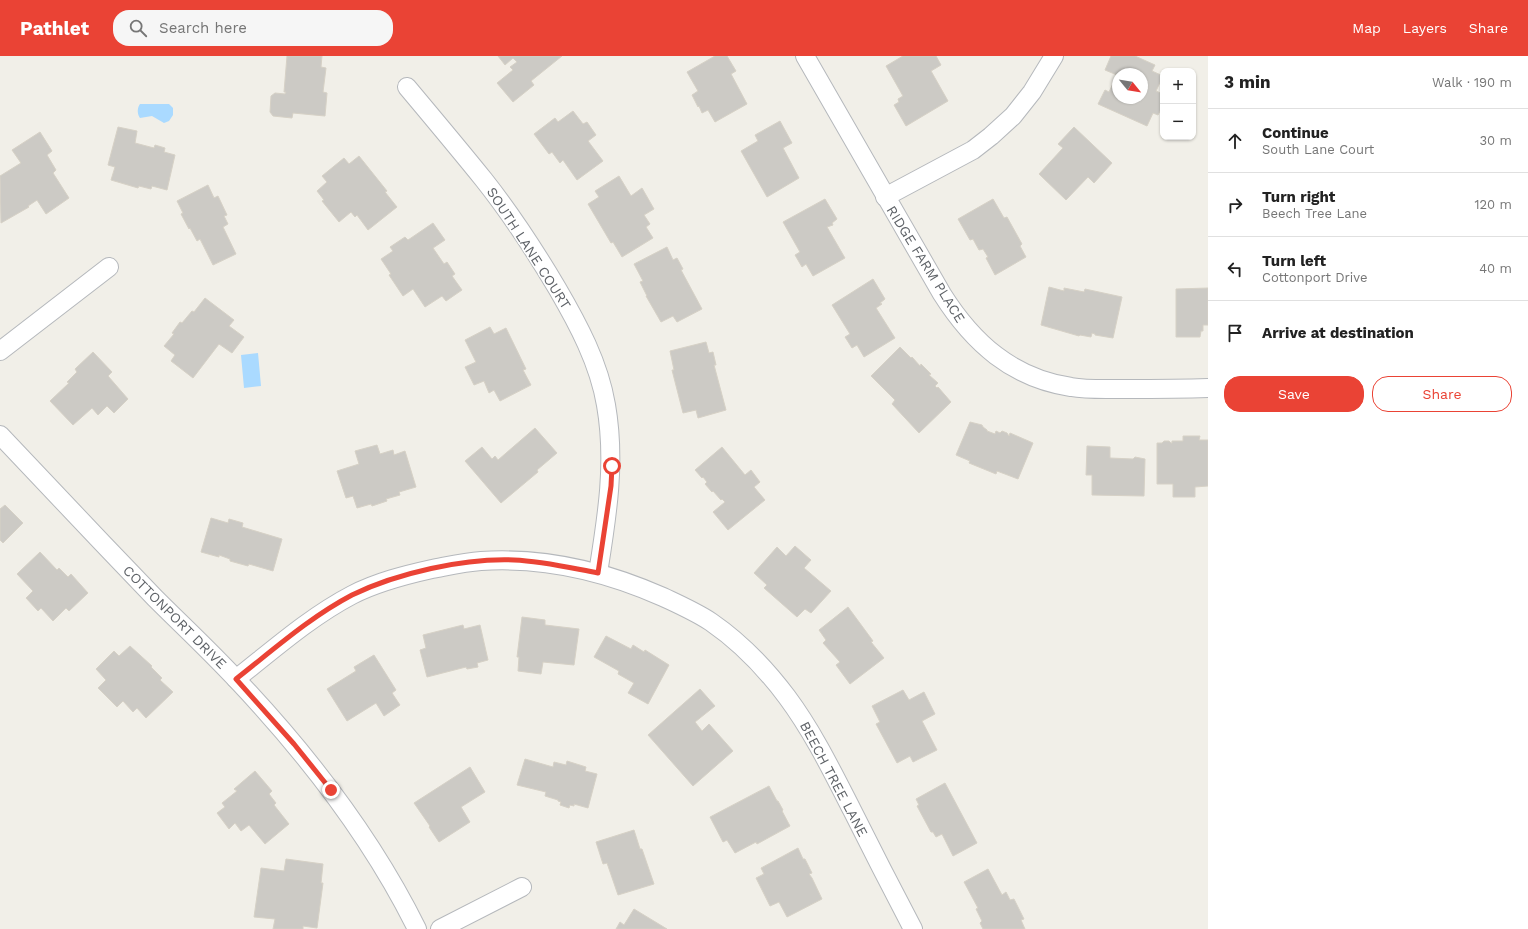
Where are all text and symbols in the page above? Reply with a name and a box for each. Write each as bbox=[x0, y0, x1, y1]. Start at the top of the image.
search box bbox=[113, 10, 393, 46]
text: Pathlet bbox=[20, 17, 89, 40]
icon: search bbox=[127, 17, 149, 39]
text: Search here bbox=[159, 19, 247, 37]
text: Map bbox=[1352, 20, 1381, 36]
text: Layers bbox=[1403, 20, 1447, 36]
text: Share bbox=[1469, 20, 1508, 36]
north arrow bbox=[1112, 68, 1148, 104]
map controls bbox=[1160, 68, 1196, 140]
button: + bbox=[1160, 68, 1196, 104]
text: 3 min bbox=[1224, 72, 1270, 92]
text: Walk · 190 m bbox=[1432, 75, 1512, 90]
button: − bbox=[1160, 104, 1196, 140]
text: Continue bbox=[1262, 124, 1329, 142]
icon: ahead bbox=[1224, 130, 1246, 152]
text: 30 m bbox=[1480, 133, 1512, 148]
text: South Lane Court bbox=[1262, 142, 1374, 157]
street label: SOUTH LANE COURT bbox=[484, 184, 575, 312]
text: Turn right bbox=[1262, 188, 1335, 206]
icon: right bbox=[1224, 194, 1246, 216]
text: 120 m bbox=[1474, 197, 1512, 212]
street label: RIDGE FARM PLACE bbox=[884, 203, 968, 325]
text: Beech Tree Lane bbox=[1262, 206, 1367, 221]
text: Turn left bbox=[1262, 252, 1326, 270]
icon: left bbox=[1224, 258, 1246, 280]
text: 40 m bbox=[1479, 261, 1512, 276]
text: Cottonport Drive bbox=[1262, 270, 1368, 285]
icon: arrive bbox=[1224, 322, 1246, 344]
text: Arrive at destination bbox=[1262, 324, 1414, 342]
button: Save bbox=[1224, 376, 1364, 412]
button: Share bbox=[1372, 376, 1512, 412]
route start bbox=[603, 457, 621, 475]
street label: COTTONPORT DRIVE bbox=[120, 562, 230, 672]
street label: BEECH TREE LANE bbox=[797, 719, 871, 839]
route end bbox=[322, 781, 340, 799]

